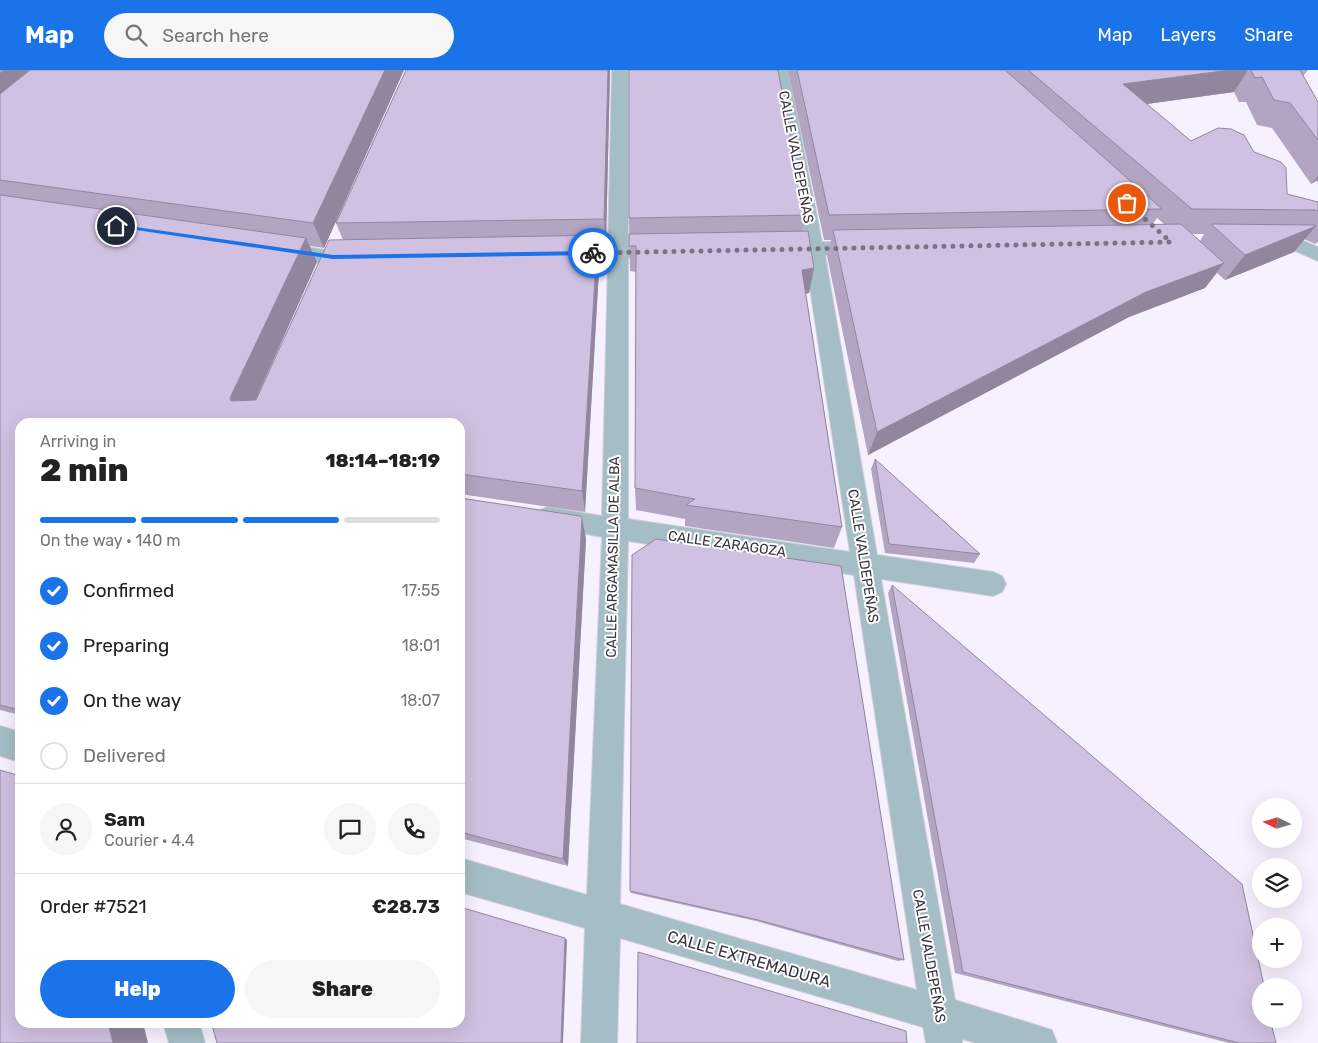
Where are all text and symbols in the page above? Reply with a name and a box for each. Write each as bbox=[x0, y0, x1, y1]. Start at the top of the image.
search box bbox=[104, 13, 454, 58]
text: Map bbox=[25, 21, 74, 49]
icon: search bbox=[122, 21, 150, 49]
text: Search here bbox=[162, 24, 269, 47]
text: Map bbox=[1098, 24, 1133, 46]
text: Layers bbox=[1161, 24, 1216, 46]
text: Share bbox=[1244, 24, 1293, 46]
street label: CALLE VALDEPEÑAS bbox=[775, 89, 818, 225]
pin bbox=[1106, 182, 1148, 224]
icon: bag bbox=[1113, 189, 1141, 217]
pin bbox=[95, 205, 137, 247]
icon: home bbox=[102, 212, 130, 240]
courier bbox=[568, 228, 618, 278]
icon: bike bbox=[579, 239, 607, 267]
text: Arriving in bbox=[40, 432, 116, 451]
text: 18:14–18:19 bbox=[326, 449, 440, 472]
text: 2 min bbox=[40, 451, 129, 489]
street label: CALLE ARGAMASILLA DE ALBA bbox=[603, 456, 623, 658]
street label: CALLE VALDEPEÑAS bbox=[844, 488, 883, 624]
street label: CALLE ZARAGOZA bbox=[667, 527, 788, 561]
text: On the way · 140 m bbox=[40, 531, 180, 550]
icon: check bbox=[40, 577, 68, 605]
text: Confirmed bbox=[83, 579, 174, 602]
text: 17:55 bbox=[402, 581, 440, 600]
icon: check bbox=[40, 632, 68, 660]
text: Preparing bbox=[83, 634, 169, 657]
text: 18:01 bbox=[402, 636, 440, 655]
icon: check bbox=[40, 687, 68, 715]
text: On the way bbox=[83, 689, 181, 712]
text: 18:07 bbox=[401, 691, 440, 710]
text: Delivered bbox=[83, 744, 166, 767]
north arrow bbox=[1252, 798, 1302, 848]
map controls bbox=[1252, 798, 1302, 1028]
button: person bbox=[40, 803, 92, 855]
button: chat bbox=[324, 803, 376, 855]
button: phone bbox=[388, 803, 440, 855]
text: Sam bbox=[104, 808, 145, 831]
text: Courier · 4.4 bbox=[104, 831, 195, 850]
button: layers bbox=[1252, 858, 1302, 908]
street label: CALLE VALDEPEÑAS bbox=[909, 888, 950, 1024]
text: Order #7521 bbox=[40, 895, 147, 918]
text: €28.73 bbox=[372, 895, 440, 918]
button: + bbox=[1252, 918, 1302, 968]
street label: CALLE EXTREMADURA bbox=[665, 927, 833, 992]
button: Help bbox=[40, 960, 235, 1018]
button: Share bbox=[245, 960, 440, 1018]
button: − bbox=[1252, 978, 1302, 1028]

